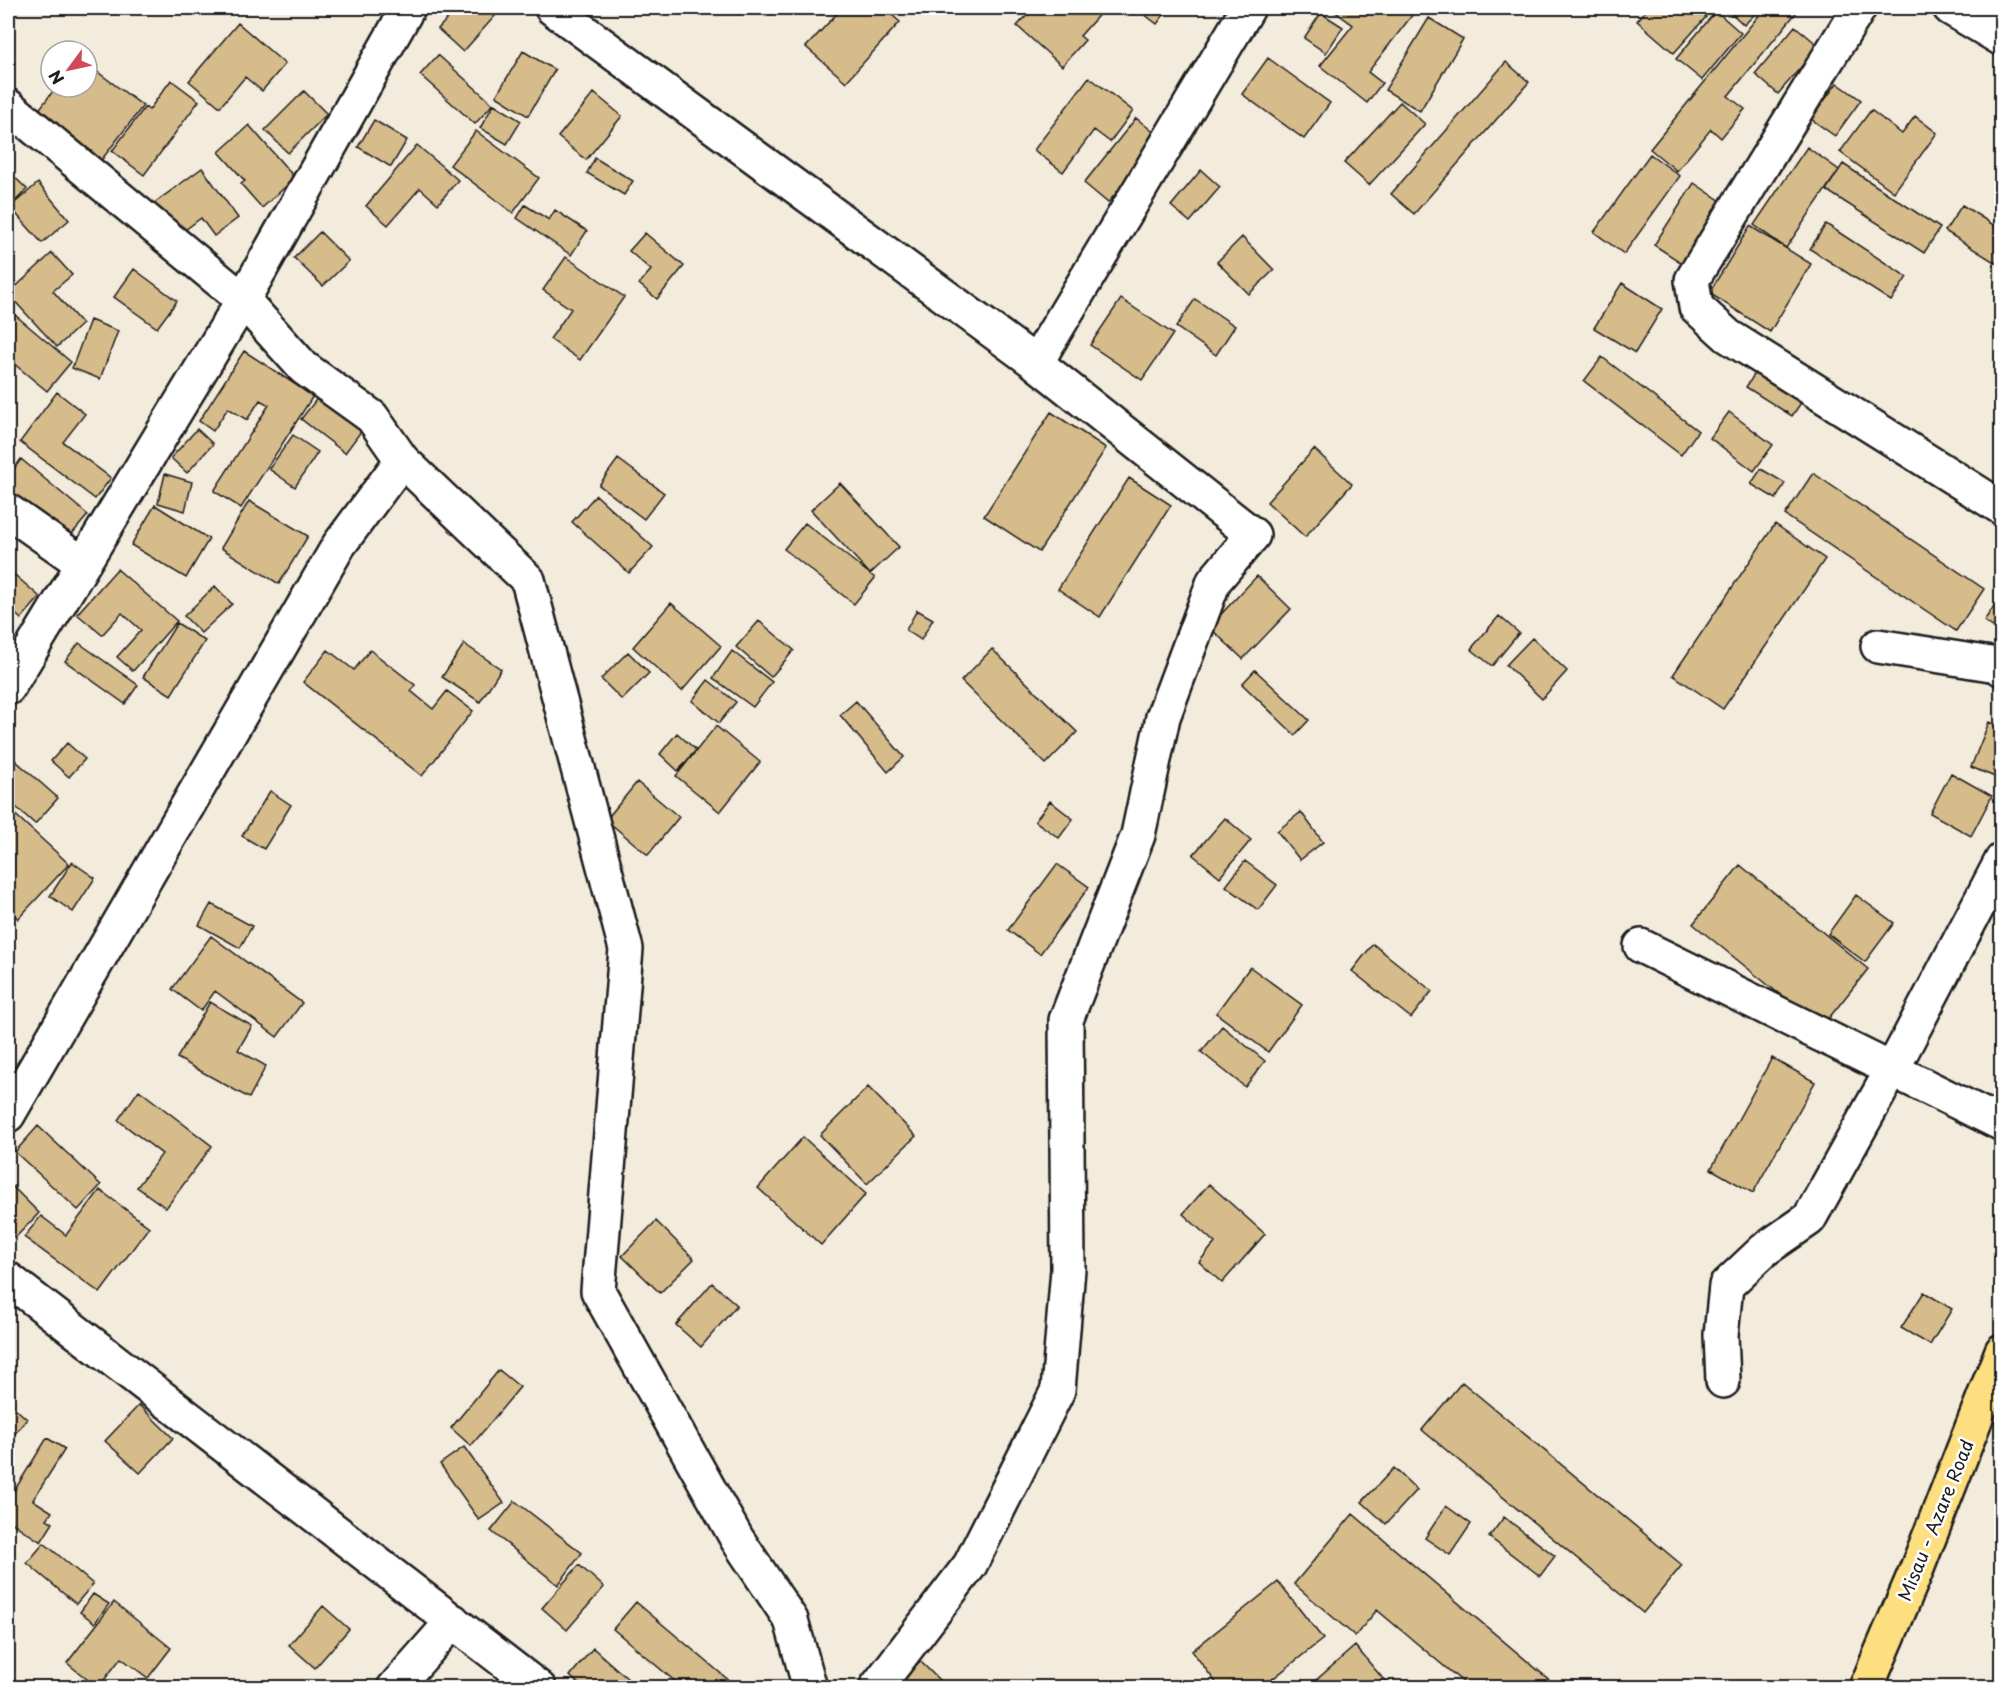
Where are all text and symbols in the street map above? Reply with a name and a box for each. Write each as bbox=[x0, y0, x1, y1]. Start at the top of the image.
north arrow bbox=[39, 39, 99, 99]
text: N bbox=[42, 66, 69, 90]
street label: Misau - Azare Road bbox=[1890, 1435, 1980, 1605]

